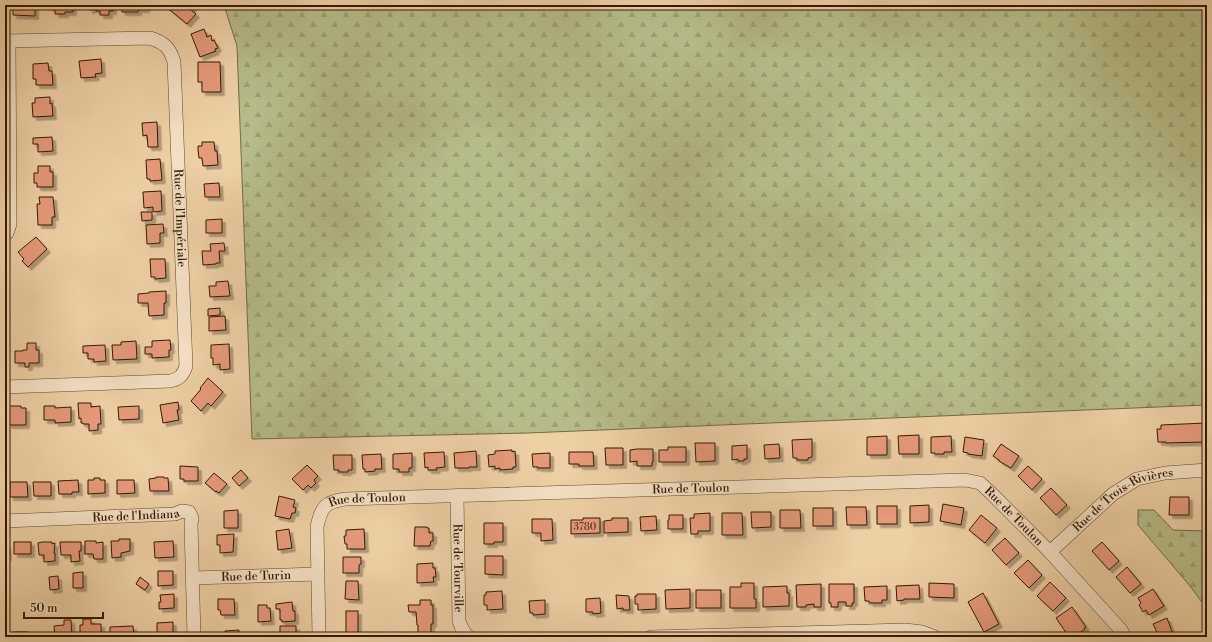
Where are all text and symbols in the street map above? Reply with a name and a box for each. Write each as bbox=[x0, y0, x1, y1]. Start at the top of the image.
street label: Rue de l'Impériale bbox=[171, 168, 190, 267]
street label: Rue de Trois-Rivières bbox=[1069, 465, 1174, 535]
street label: Rue de Toulon bbox=[652, 480, 730, 497]
street label: Rue de Toulon bbox=[981, 483, 1047, 549]
street label: Rue de Toulon bbox=[326, 490, 406, 510]
street label: Rue de l'Indiana bbox=[92, 505, 183, 525]
house number: 3780 bbox=[574, 521, 597, 533]
street label: Rue de Tourville bbox=[450, 523, 466, 613]
street label: Rue de Turin bbox=[221, 567, 291, 585]
scale bar bbox=[24, 594, 103, 620]
text: 50 m bbox=[30, 601, 58, 616]

